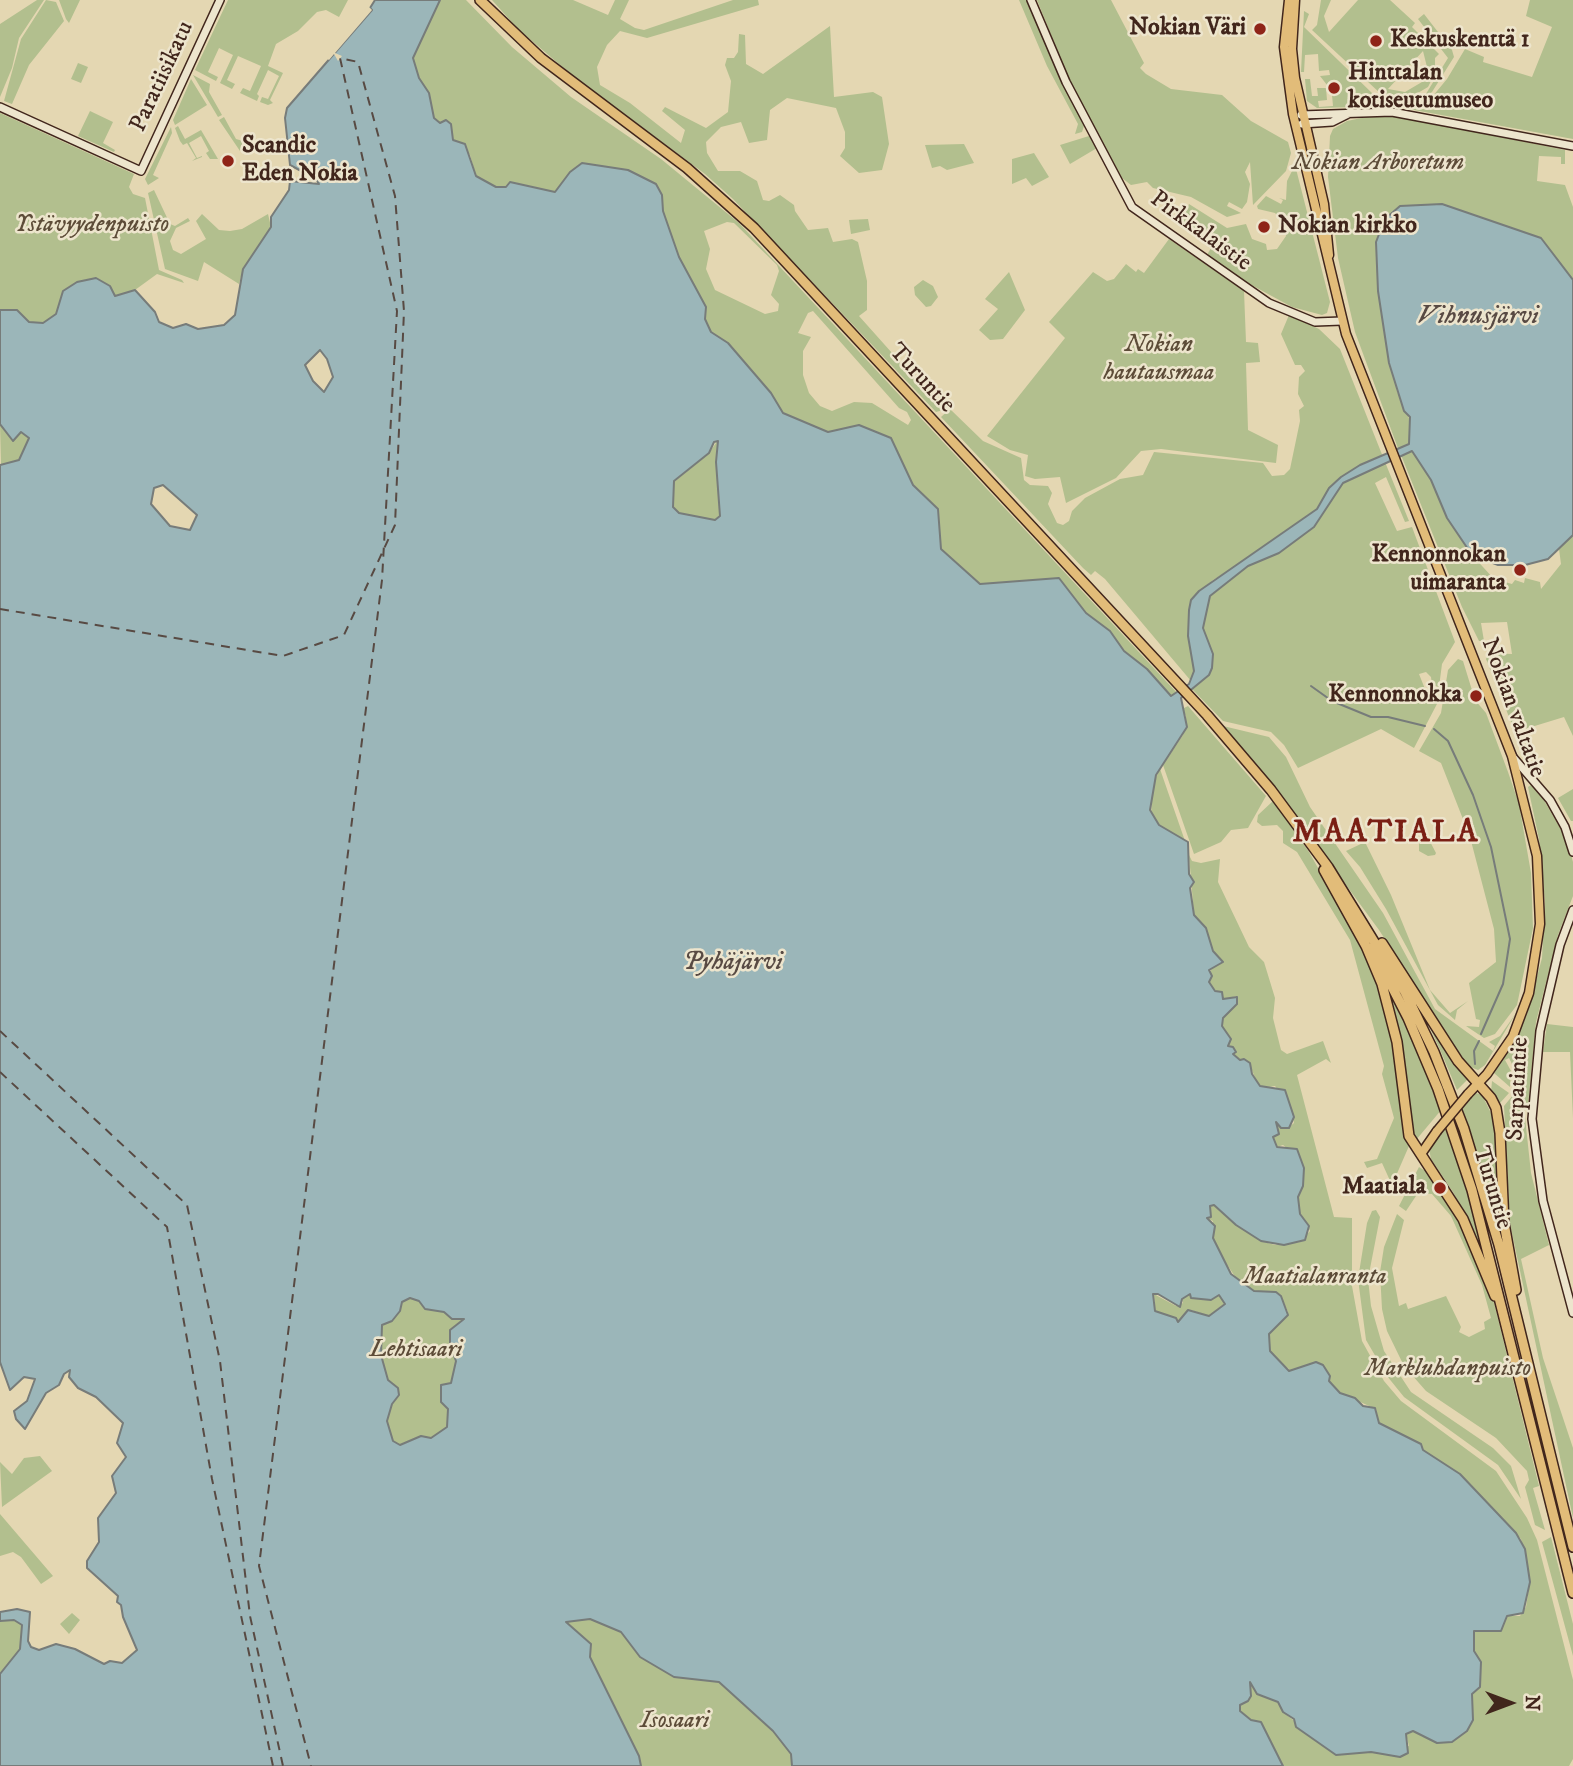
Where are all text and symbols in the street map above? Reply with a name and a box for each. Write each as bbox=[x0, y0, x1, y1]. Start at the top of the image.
place label: Nokian Väri bbox=[1129, 15, 1246, 43]
street label: Paratiisikatu bbox=[125, 17, 201, 137]
marker: Nokian Väri bbox=[1252, 21, 1268, 37]
place label: Keskuskenttä 1 bbox=[1390, 27, 1530, 55]
marker: Keskuskenttä 1 bbox=[1368, 33, 1384, 49]
place label: Hinttalan kotiseutumuseo bbox=[1348, 60, 1493, 116]
marker: Hinttalan kotiseutumuseo bbox=[1326, 80, 1342, 96]
place label: Scandic Eden Nokia bbox=[242, 133, 358, 189]
park label: Nokian Arboretum bbox=[1292, 150, 1464, 178]
marker: Scandic Eden Nokia bbox=[220, 153, 236, 169]
street label: Pirkkalaistie bbox=[1144, 186, 1256, 278]
park label: Ystävyydenpuisto bbox=[15, 212, 169, 240]
place label: Nokian kirkko bbox=[1278, 213, 1417, 241]
marker: Nokian kirkko bbox=[1256, 219, 1272, 235]
water label: Vihnusjärvi bbox=[1417, 302, 1539, 334]
park label: Nokian hautausmaa bbox=[1104, 332, 1214, 388]
street label: Turuntie bbox=[882, 338, 960, 420]
place label: Kennonnokan uimaranta bbox=[1372, 542, 1506, 598]
marker: Kennonnokan uimaranta bbox=[1512, 562, 1528, 578]
street label: Nokian valtatie bbox=[1473, 634, 1551, 782]
place label: Kennonnokka bbox=[1328, 682, 1462, 710]
marker: Kennonnokka bbox=[1468, 688, 1484, 704]
district label: MAATIALA bbox=[1294, 815, 1478, 853]
water label: Pyhäjärvi bbox=[683, 948, 783, 980]
street label: Sarpatintie bbox=[1502, 1036, 1536, 1142]
street label: Turuntie bbox=[1465, 1143, 1517, 1233]
place label: Maatiala bbox=[1342, 1174, 1426, 1202]
marker: Maatiala bbox=[1432, 1180, 1448, 1196]
park label: Maatialanranta bbox=[1243, 1264, 1387, 1292]
park label: Lehtisaari bbox=[370, 1337, 462, 1365]
park label: Markluhdanpuisto bbox=[1365, 1356, 1531, 1384]
north arrow bbox=[1475, 1668, 1545, 1738]
text: N bbox=[1520, 1695, 1543, 1711]
park label: Isosaari bbox=[641, 1708, 709, 1736]

